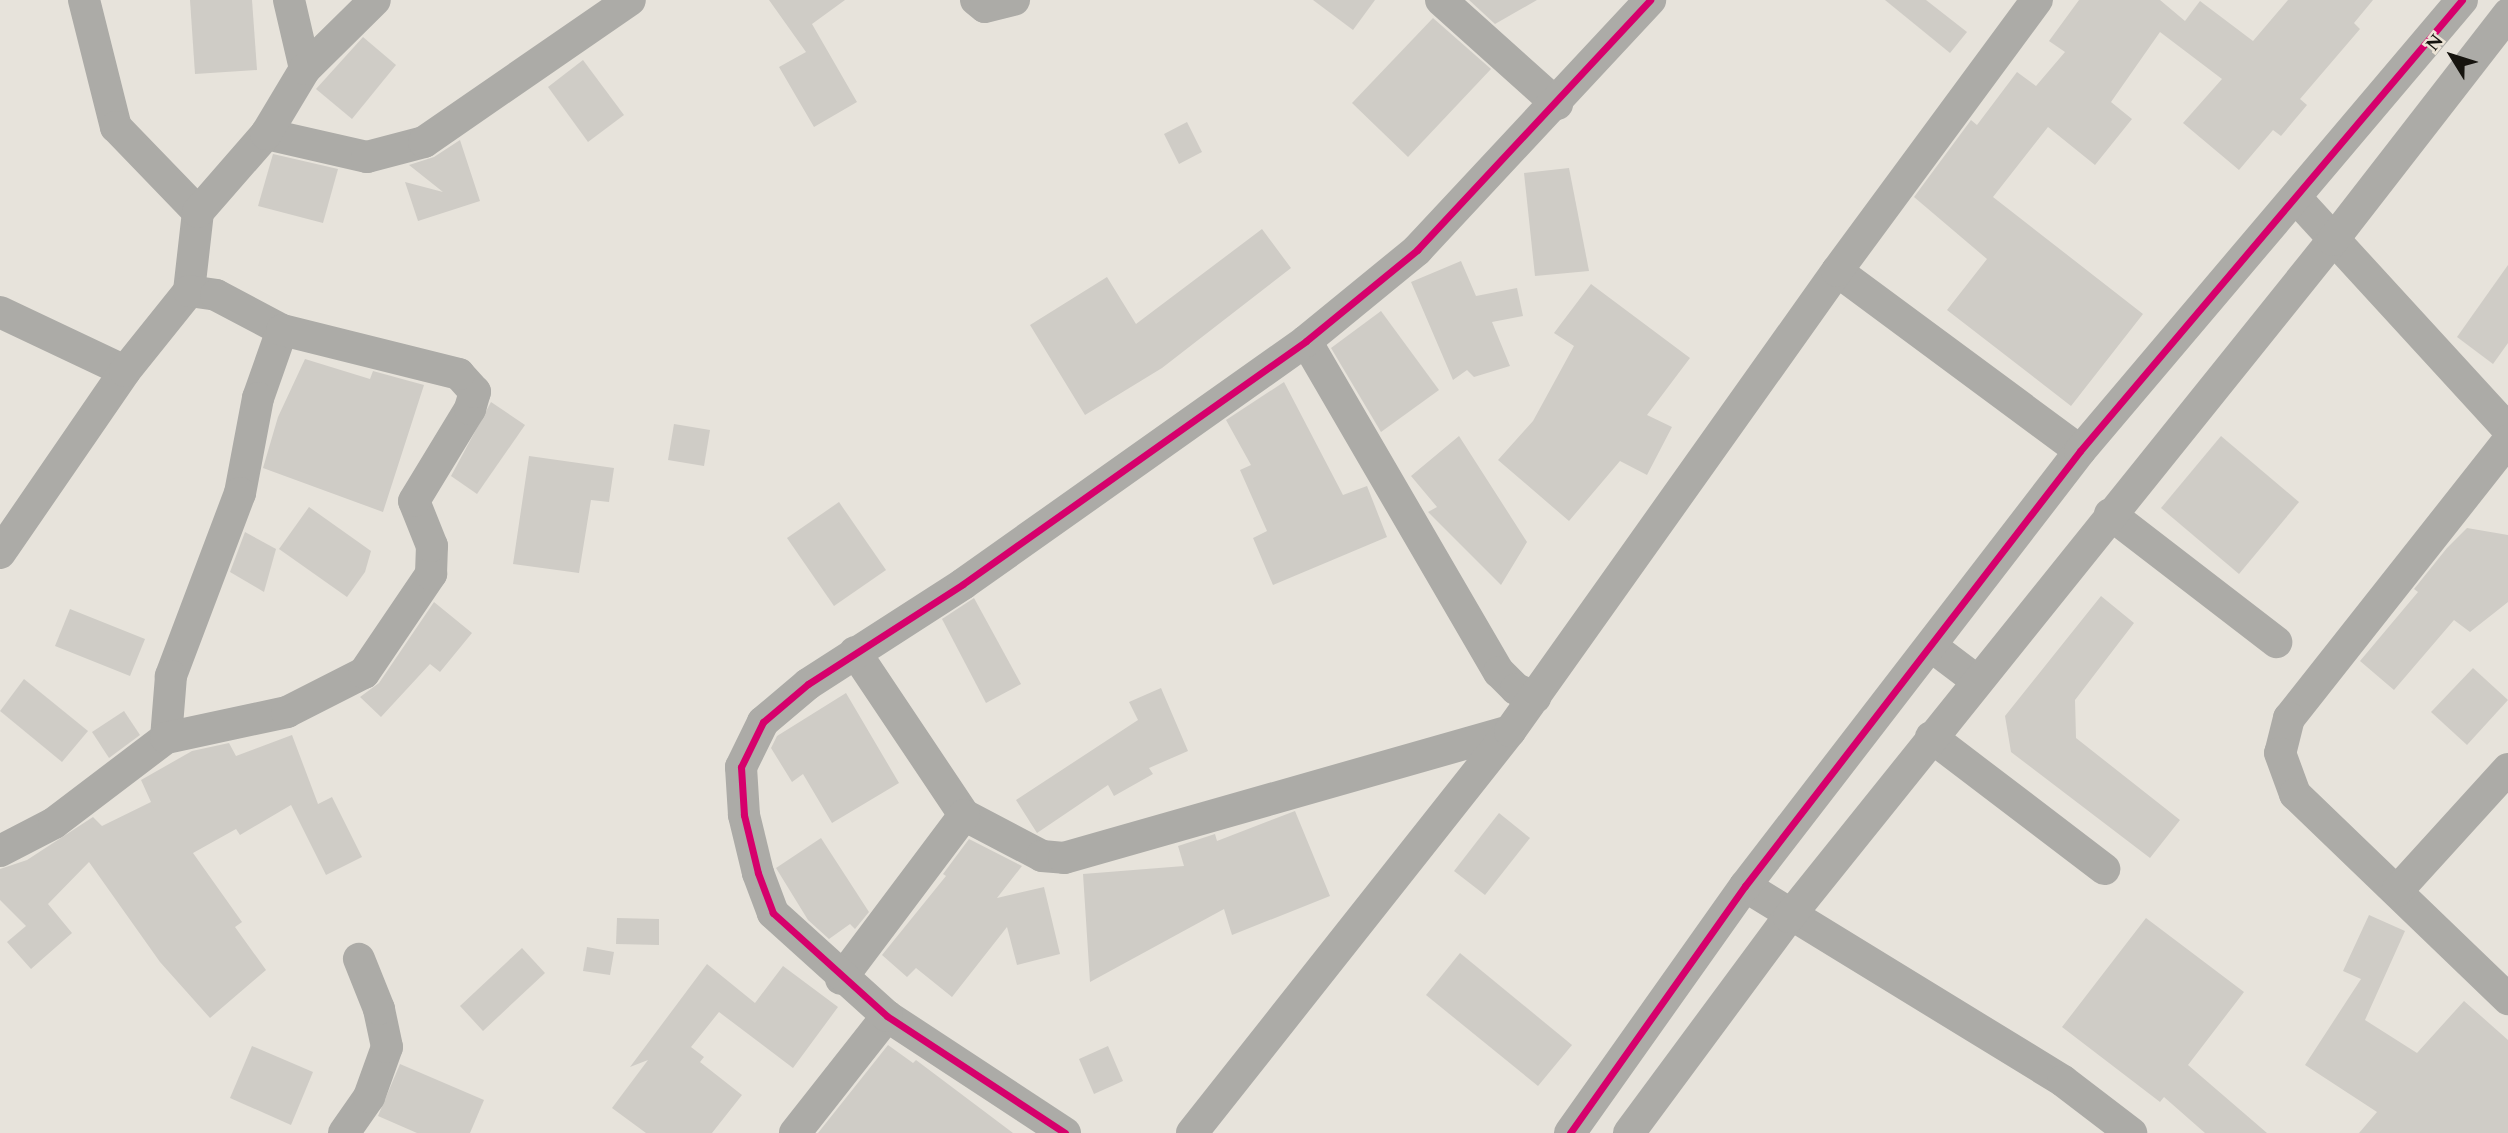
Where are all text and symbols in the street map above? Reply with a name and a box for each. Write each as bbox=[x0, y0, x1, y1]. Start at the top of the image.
north arrow bbox=[2417, 21, 2487, 91]
text: N bbox=[2419, 28, 2451, 58]

